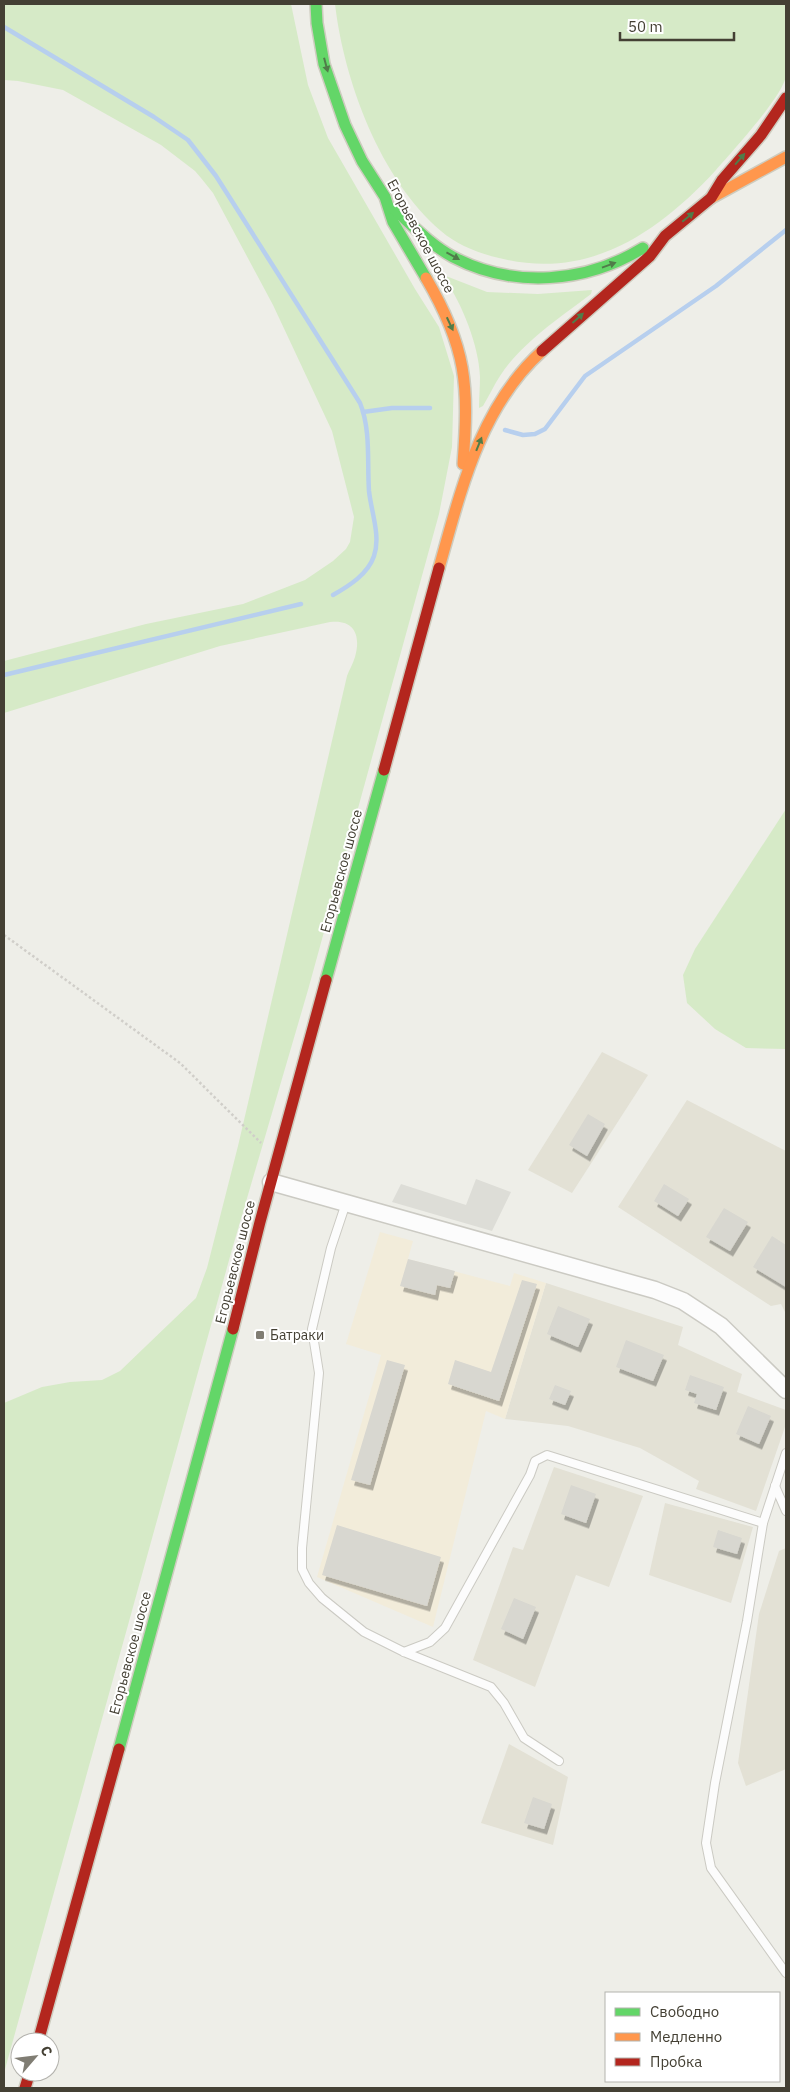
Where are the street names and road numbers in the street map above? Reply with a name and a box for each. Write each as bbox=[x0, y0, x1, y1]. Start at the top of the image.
street label: Егорьевское шоссе bbox=[383, 176, 459, 296]
street label: Егорьевское шоссе bbox=[316, 807, 366, 935]
street label: Егорьевское шоссе bbox=[211, 1198, 259, 1326]
street label: Егорьевское шоссе bbox=[105, 1589, 155, 1717]

